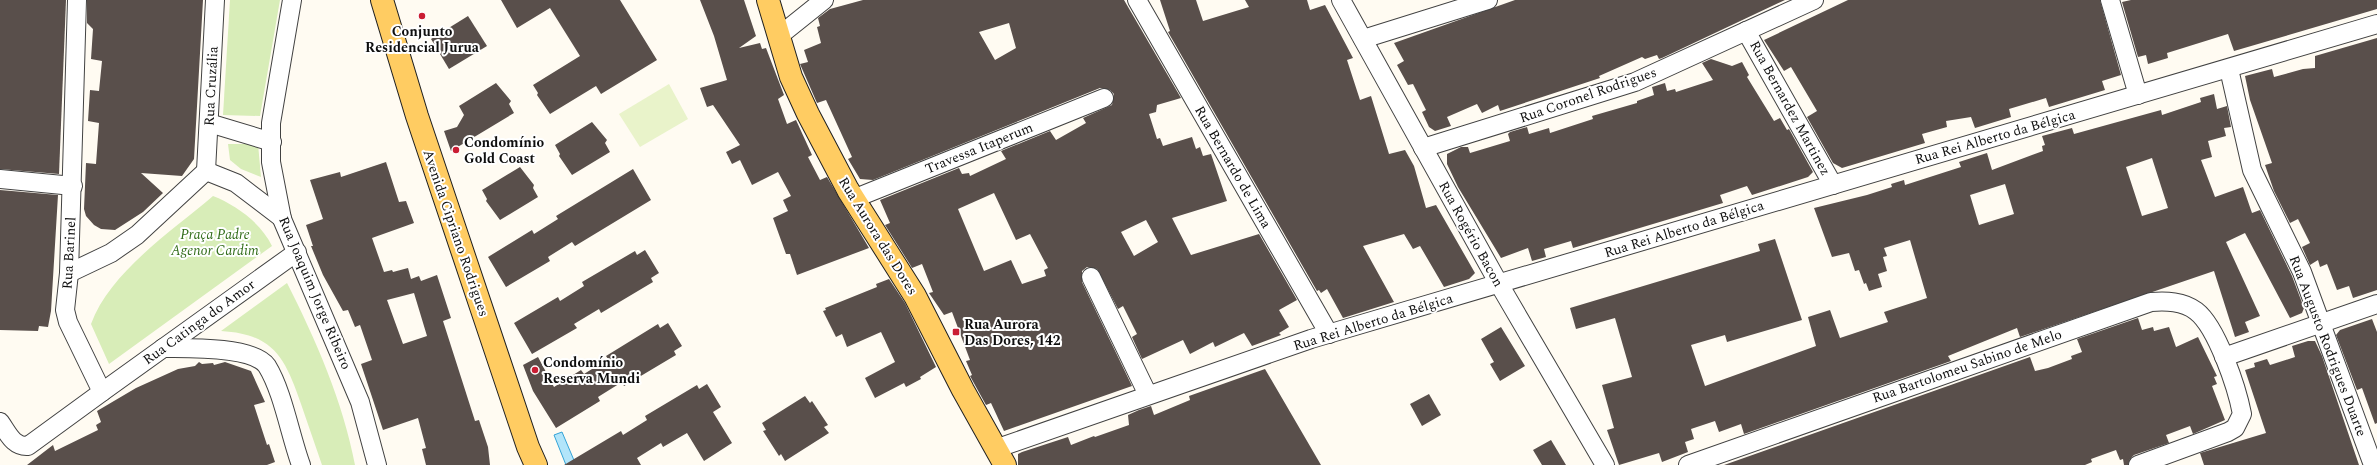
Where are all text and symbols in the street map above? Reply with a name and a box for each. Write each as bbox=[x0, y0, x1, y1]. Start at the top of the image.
marker: Conjunto Residencial Jurua bbox=[417, 11, 427, 21]
place label: Conjunto Residencial Jurua bbox=[365, 21, 480, 58]
street label: Rua Bernardez Martinez bbox=[1744, 37, 1836, 179]
street label: Rua Cruzália bbox=[198, 45, 224, 126]
street label: Rua Coronel Rodrigues bbox=[1517, 62, 1659, 128]
street label: Rua Bernardo de Lima bbox=[1189, 102, 1277, 232]
street label: Rua Rei Alberto da Bélgica bbox=[1912, 104, 2078, 170]
street label: Travessa Itaperum bbox=[922, 117, 1036, 179]
place label: Condomínio Gold Coast bbox=[464, 132, 545, 169]
marker: Condomínio Gold Coast bbox=[451, 145, 461, 155]
street label: Avenida Cipriano Rodrigues bbox=[417, 147, 495, 319]
street label: Rua Aurora das Dores bbox=[833, 173, 923, 299]
street label: Rua Rogério Bacon bbox=[1433, 177, 1509, 291]
street label: Rua Rei Alberto da Bélgica bbox=[1602, 195, 1767, 263]
street label: Rua Joaquim Jorge Ribeiro bbox=[273, 213, 357, 373]
street label: Rua Barinel bbox=[57, 216, 81, 290]
park label: Praça Padre Agenor Cardim bbox=[170, 224, 259, 261]
street label: Rua Augusto Rodrigues Duarte bbox=[2284, 252, 2372, 440]
street label: Rua Catinga do Amor bbox=[139, 274, 260, 370]
street label: Rua Rei Alberto da Bélgica bbox=[1291, 288, 1456, 356]
place label: Rua Aurora Das Dores, 142 bbox=[964, 314, 1061, 351]
street label: Rua Bartolomeu Sabino de Melo bbox=[1869, 324, 2065, 408]
marker: Rua Aurora Das Dores, 142 bbox=[951, 327, 961, 337]
place label: Condomínio Reserva Mundi bbox=[543, 352, 640, 389]
marker: Condomínio Reserva Mundi bbox=[530, 365, 540, 375]

